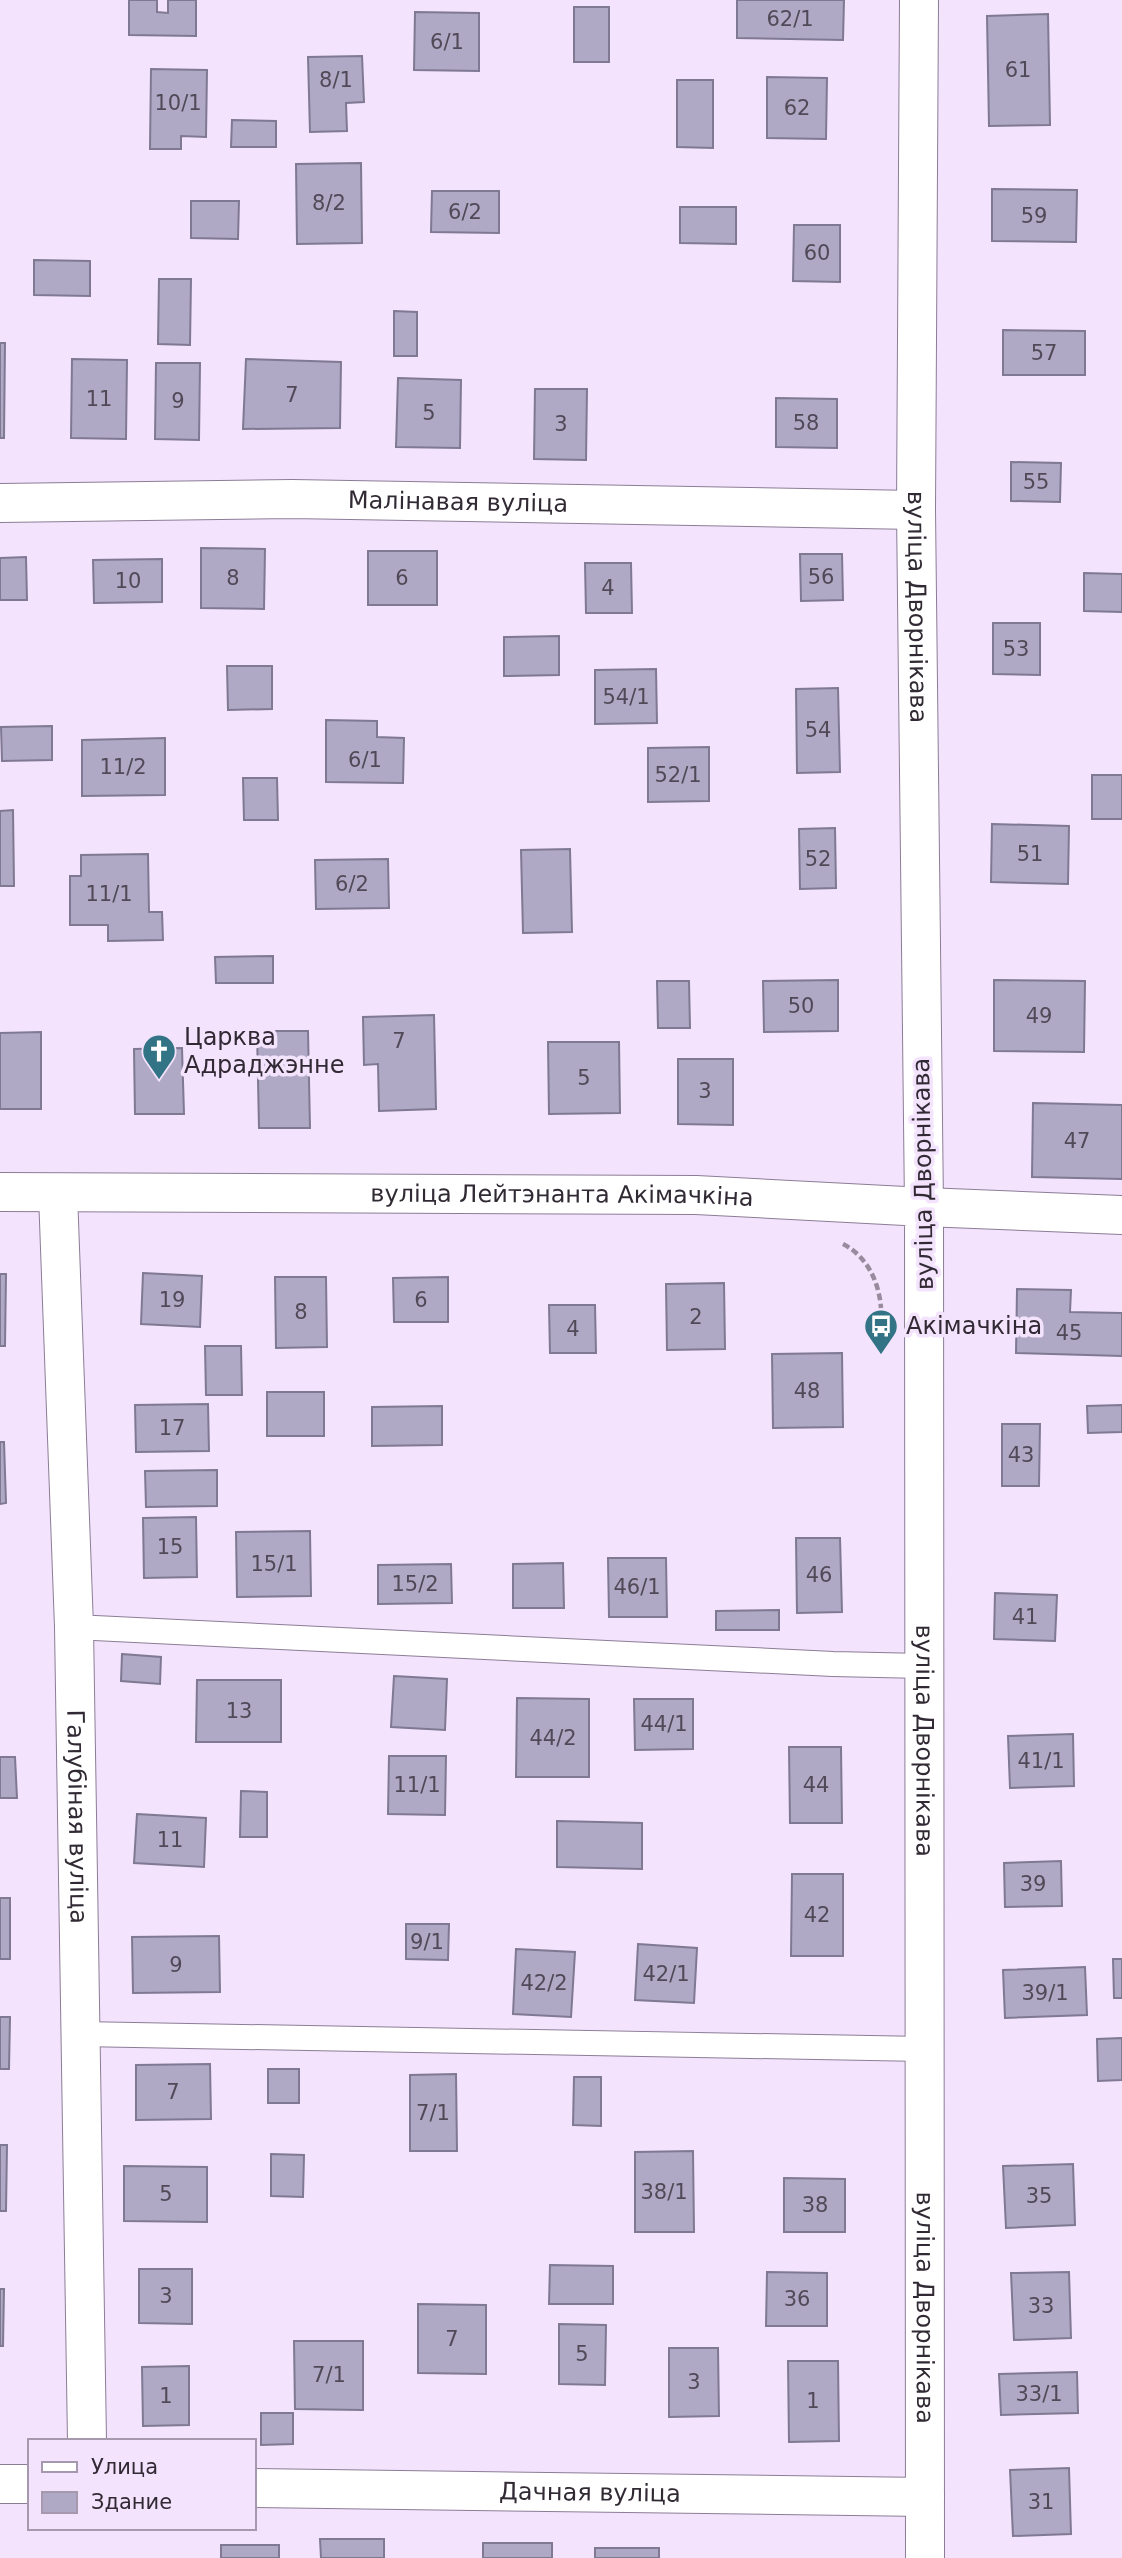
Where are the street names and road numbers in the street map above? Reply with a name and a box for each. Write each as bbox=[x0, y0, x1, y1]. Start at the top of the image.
street label: Малінавая вуліца bbox=[348, 486, 568, 518]
street label: вуліца Дворнікава bbox=[902, 491, 932, 723]
street label: вуліца Дворнікава bbox=[907, 1058, 939, 1290]
street label: вуліца Лейтэнанта Акімачкіна bbox=[370, 1180, 754, 1212]
street label: вуліца Дворнікава bbox=[910, 1624, 938, 1857]
street label: Галубіная вуліца bbox=[61, 1709, 93, 1924]
street label: вуліца Дворнікава bbox=[911, 2191, 939, 2424]
street label: Дачная вуліца bbox=[499, 2477, 681, 2508]

